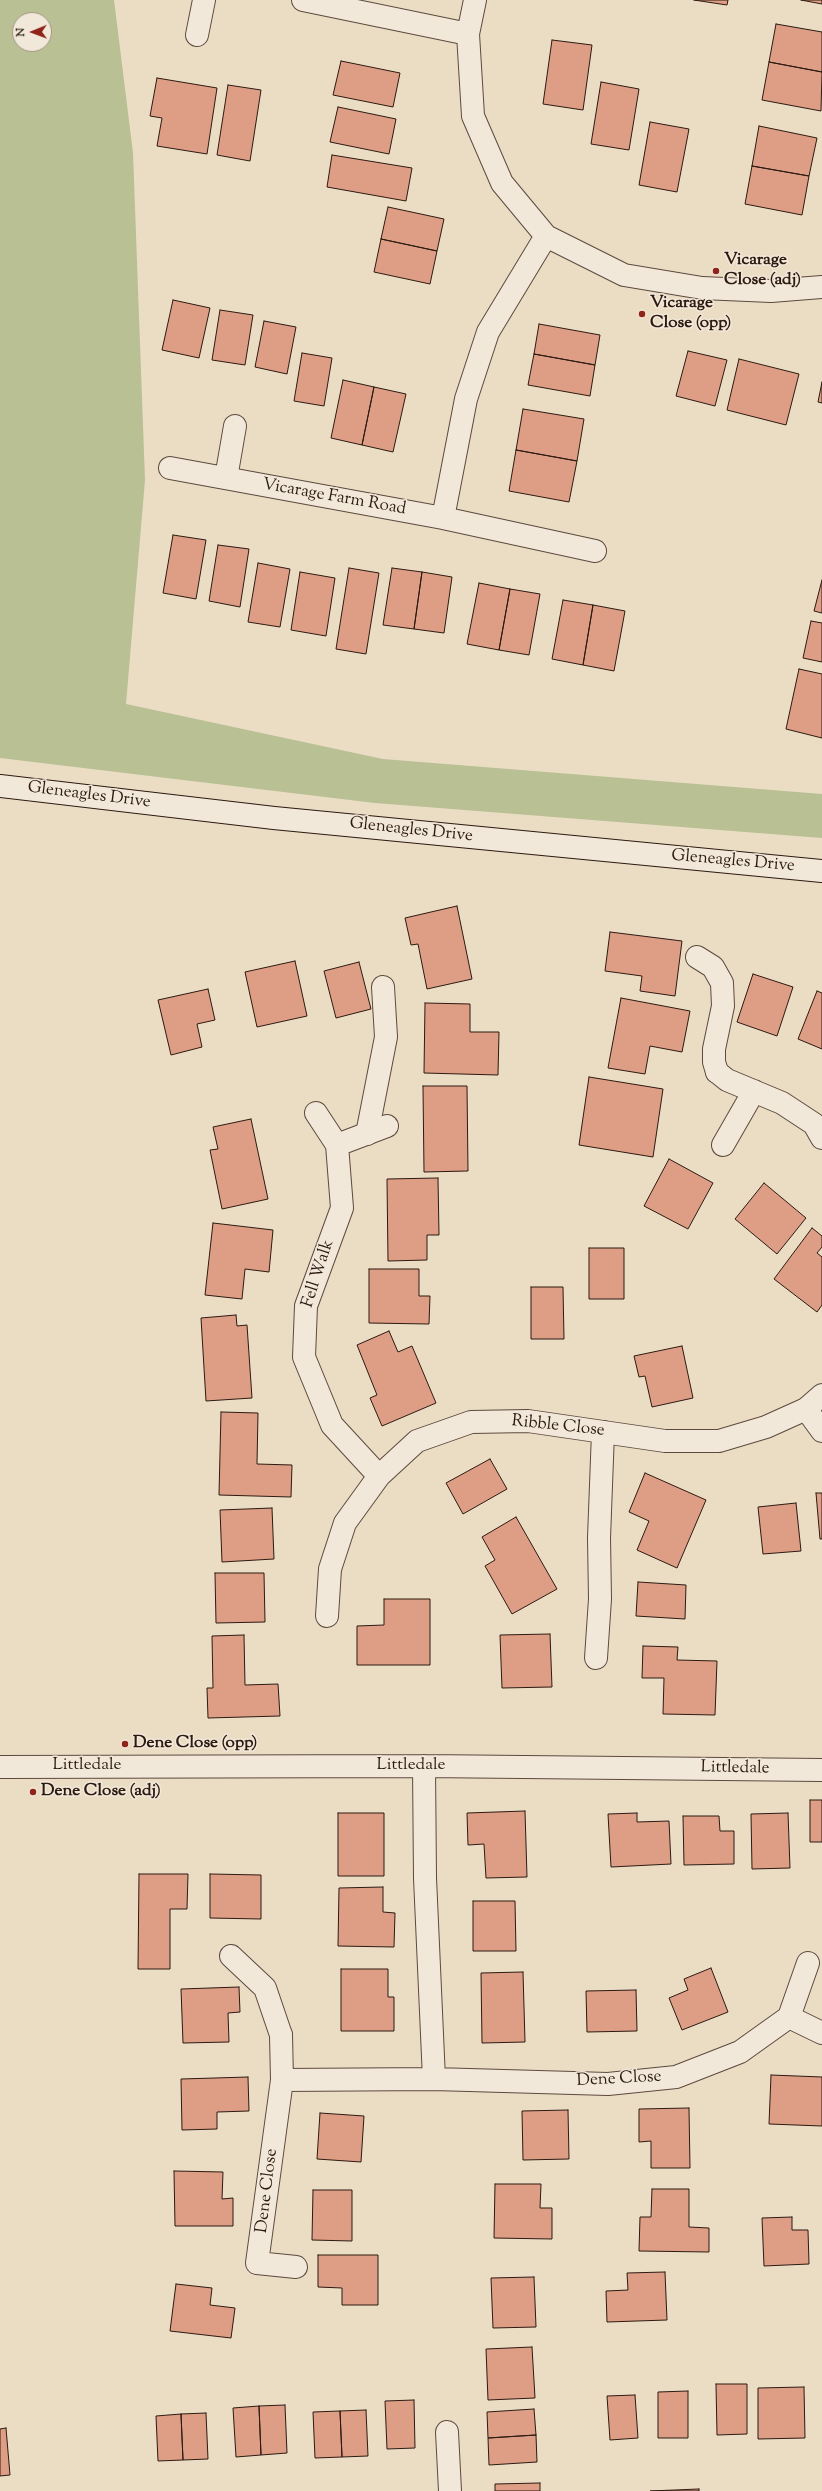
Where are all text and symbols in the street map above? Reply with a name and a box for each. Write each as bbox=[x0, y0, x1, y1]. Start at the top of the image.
north arrow bbox=[12, 12, 52, 52]
text: N bbox=[13, 28, 29, 37]
place label: Vicarage Close (adj) bbox=[724, 251, 801, 291]
marker: Vicarage Close (adj) bbox=[711, 266, 721, 276]
place label: Vicarage Close (opp) bbox=[650, 294, 731, 334]
marker: Vicarage Close (opp) bbox=[637, 309, 647, 319]
street label: Vicarage Farm Road bbox=[261, 475, 407, 521]
street label: Gleneagles Drive bbox=[26, 778, 152, 814]
street label: Gleneagles Drive bbox=[348, 814, 474, 848]
street label: Gleneagles Drive bbox=[670, 846, 796, 878]
street label: Fell Walk bbox=[298, 1238, 340, 1310]
street label: Ribble Close bbox=[510, 1412, 606, 1442]
place label: Dene Close (opp) bbox=[133, 1734, 257, 1754]
marker: Dene Close (opp) bbox=[120, 1739, 130, 1749]
street label: Littledale bbox=[52, 1756, 122, 1776]
street label: Littledale bbox=[376, 1756, 446, 1776]
street label: Littledale bbox=[700, 1758, 770, 1780]
place label: Dene Close (adj) bbox=[41, 1782, 161, 1802]
marker: Dene Close (adj) bbox=[28, 1787, 38, 1797]
street label: Dene Close bbox=[576, 2068, 662, 2092]
street label: Dene Close bbox=[253, 2148, 283, 2234]

